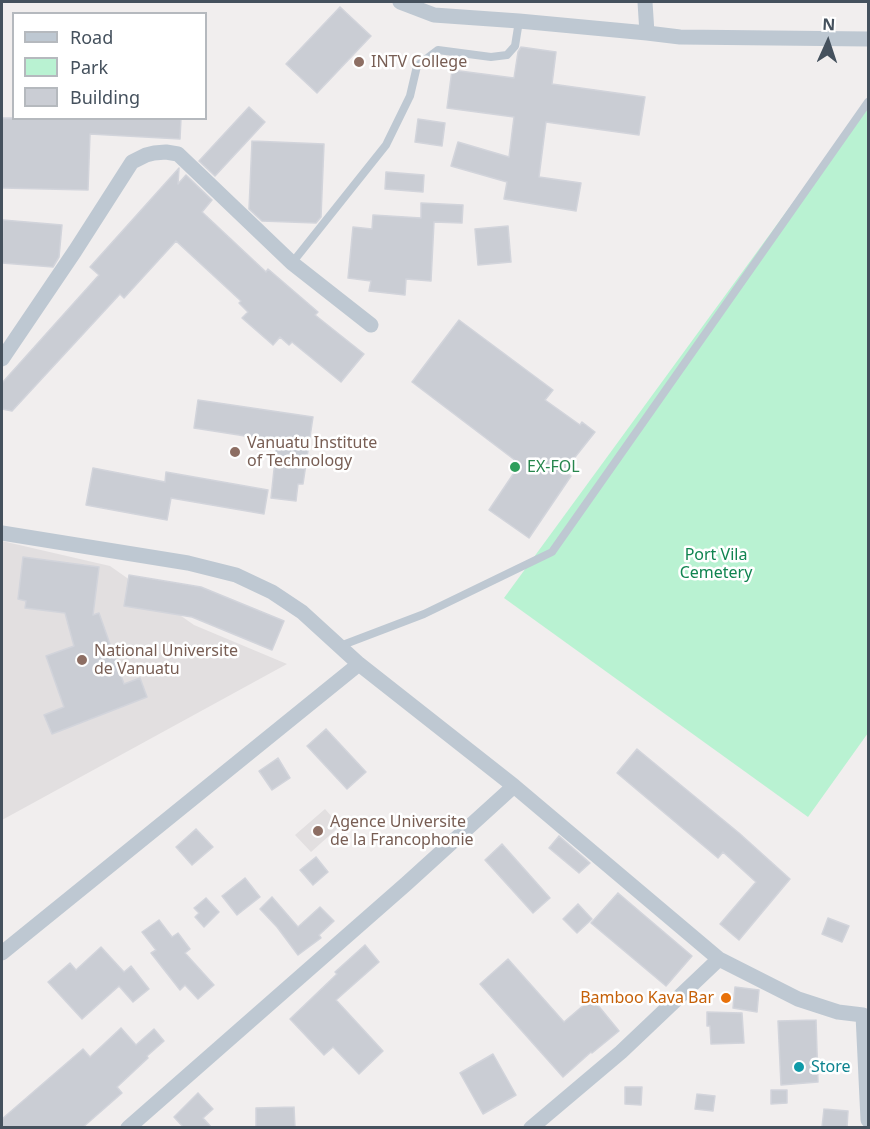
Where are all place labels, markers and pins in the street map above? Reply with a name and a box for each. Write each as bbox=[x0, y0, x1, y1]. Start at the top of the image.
place label: INTV College bbox=[371, 52, 467, 72]
marker: INTV College bbox=[352, 55, 366, 69]
place label: Vanuatu Institute of Technology bbox=[247, 433, 377, 471]
marker: Vanuatu Institute of Technology bbox=[228, 445, 242, 459]
place label: EX-FOL bbox=[527, 457, 580, 477]
marker: EX-FOL bbox=[508, 460, 522, 474]
place label: National Universite de Vanuatu bbox=[94, 641, 238, 679]
marker: National Universite de Vanuatu bbox=[75, 653, 89, 667]
place label: Agence Universite de la Francophonie bbox=[330, 812, 474, 850]
marker: Agence Universite de la Francophonie bbox=[311, 824, 325, 838]
place label: Bamboo Kava Bar bbox=[580, 988, 714, 1008]
marker: Bamboo Kava Bar bbox=[719, 991, 733, 1005]
place label: Store bbox=[811, 1057, 851, 1077]
marker: Store bbox=[792, 1060, 806, 1074]

